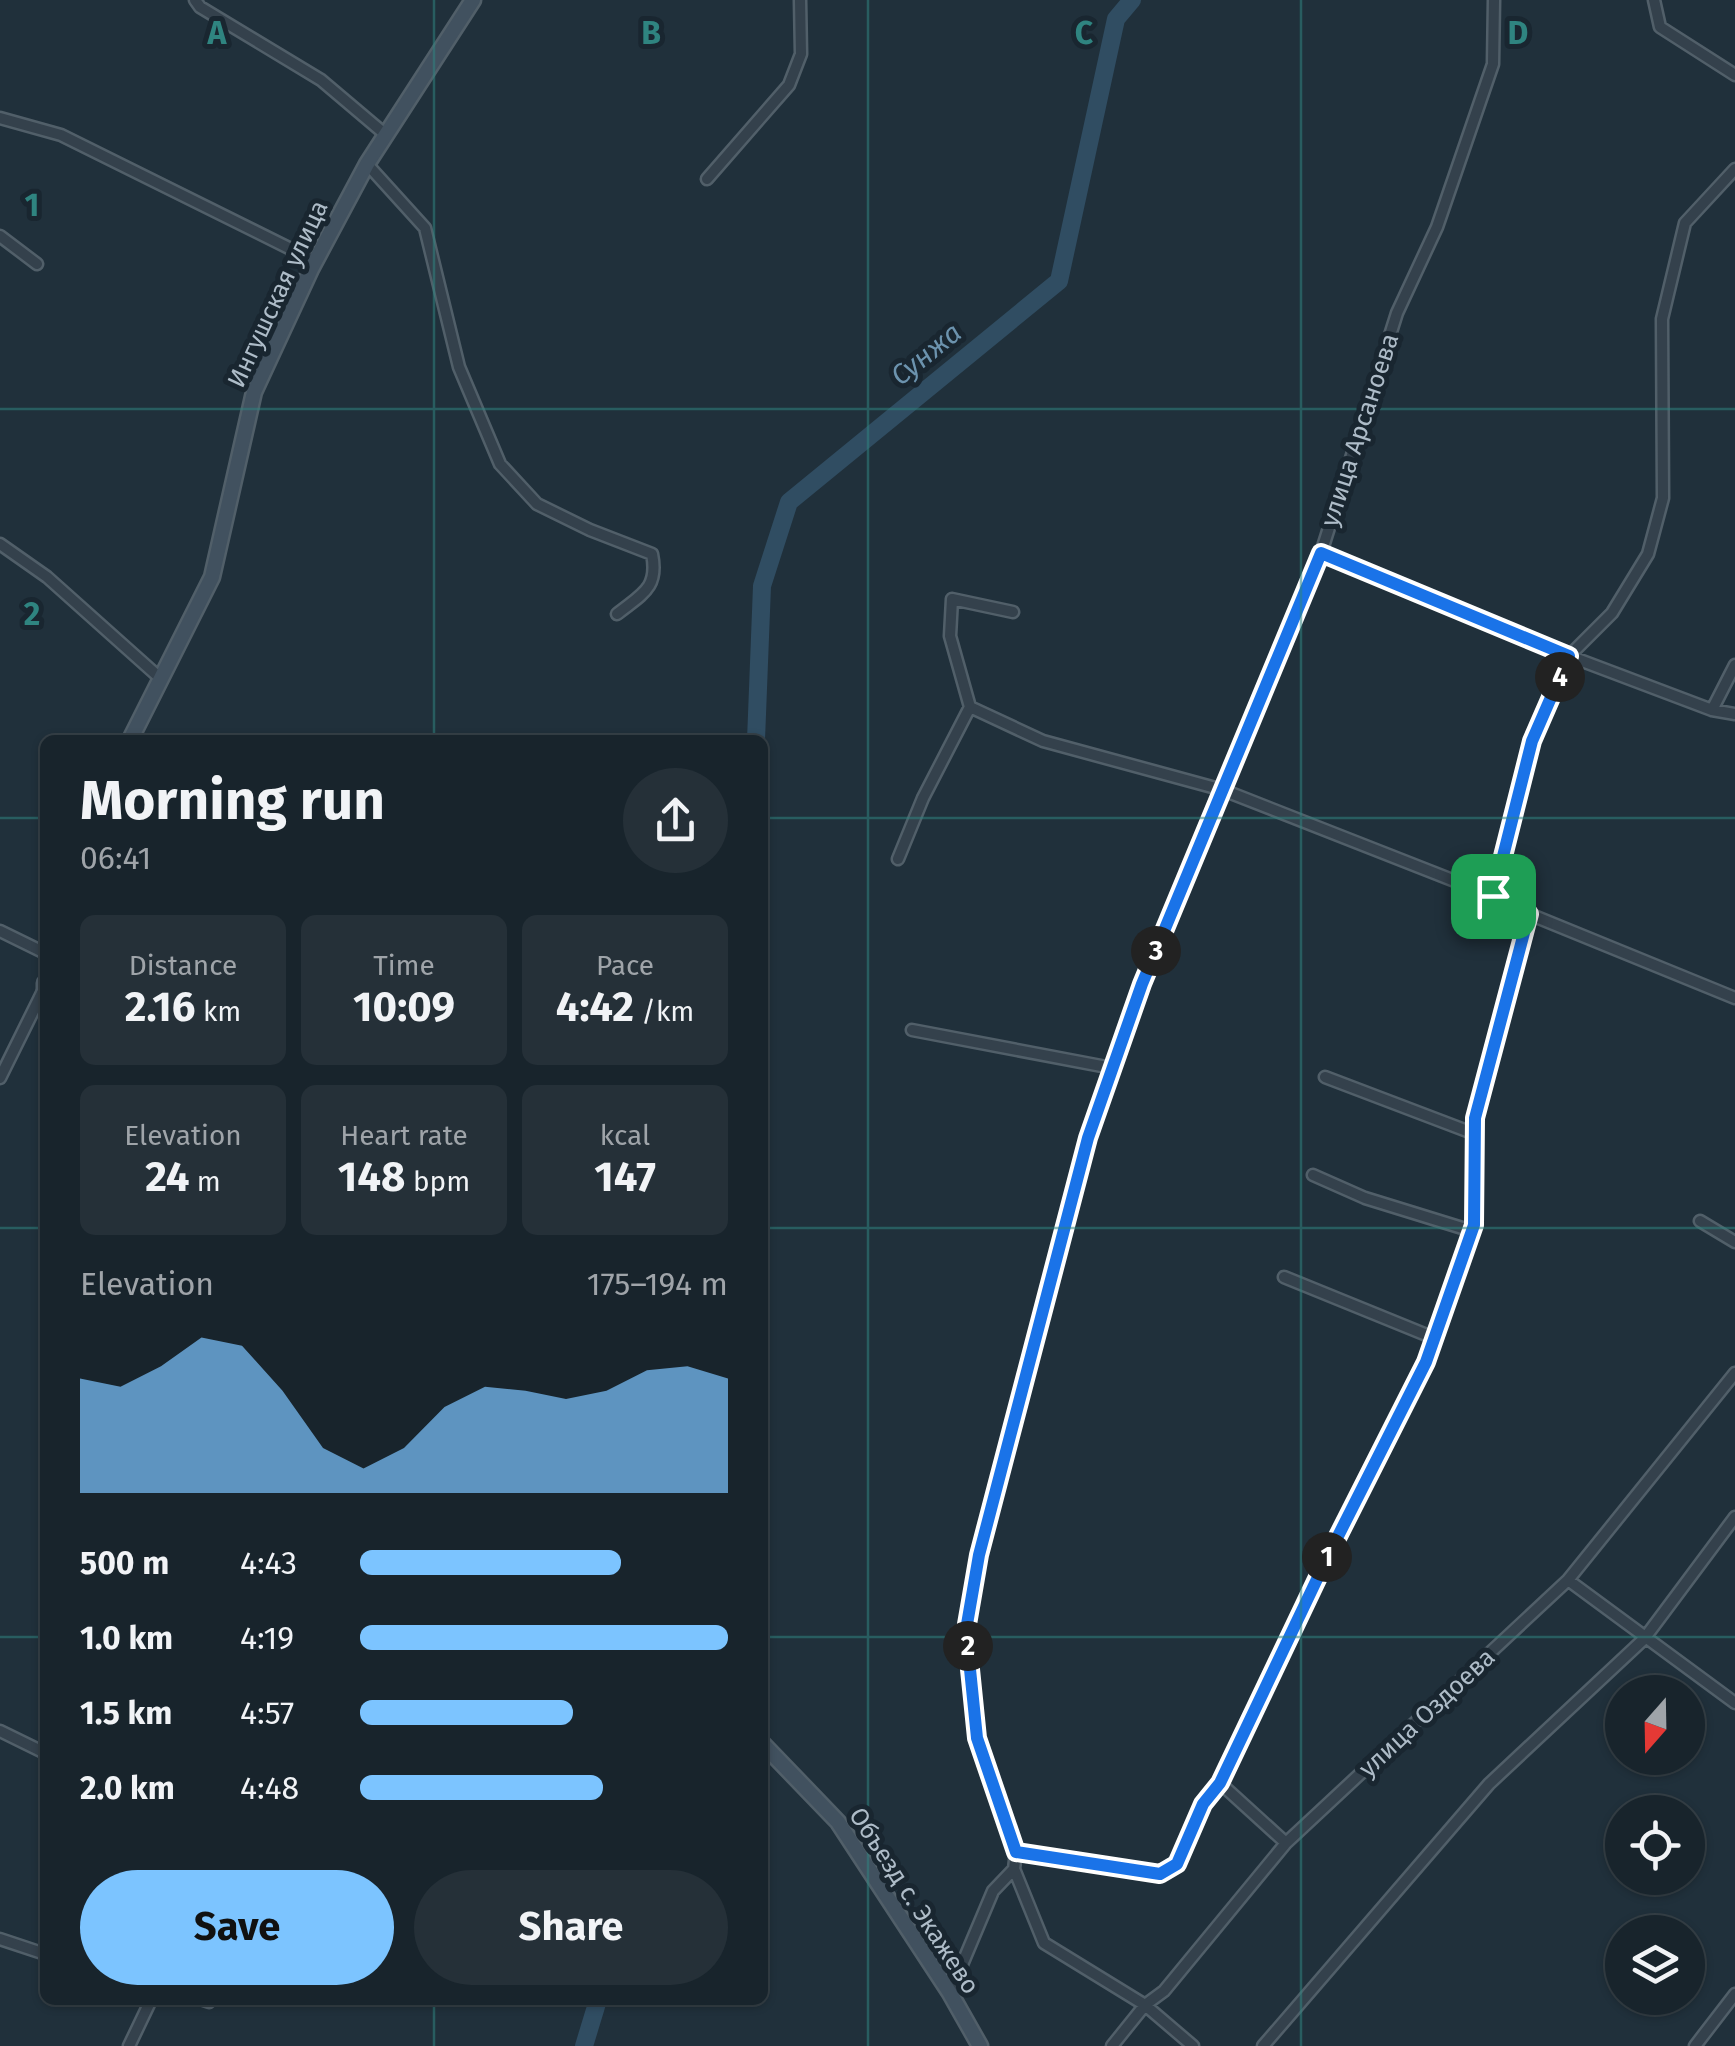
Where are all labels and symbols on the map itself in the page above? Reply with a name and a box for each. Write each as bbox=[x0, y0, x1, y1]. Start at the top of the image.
text: A bbox=[207, 14, 228, 52]
text: B bbox=[641, 14, 661, 52]
text: C bbox=[1075, 14, 1094, 52]
text: D bbox=[1508, 14, 1528, 52]
text: 1 bbox=[25, 186, 39, 224]
street label: Ингушская улица bbox=[222, 196, 334, 392]
water label: Сунжа bbox=[884, 316, 968, 392]
street label: улица Арсаноева bbox=[1315, 330, 1405, 530]
text: 2 bbox=[24, 595, 40, 633]
pin: 4 bbox=[1535, 652, 1585, 702]
pin bbox=[1451, 854, 1536, 939]
pin: 3 bbox=[1131, 926, 1181, 976]
pin: 1 bbox=[1302, 1532, 1352, 1582]
pin: 2 bbox=[943, 1621, 993, 1671]
street label: улица Оздоева bbox=[1353, 1642, 1501, 1784]
north arrow bbox=[1605, 1675, 1705, 1775]
street label: Объезд с. Экажево bbox=[842, 1802, 986, 2000]

